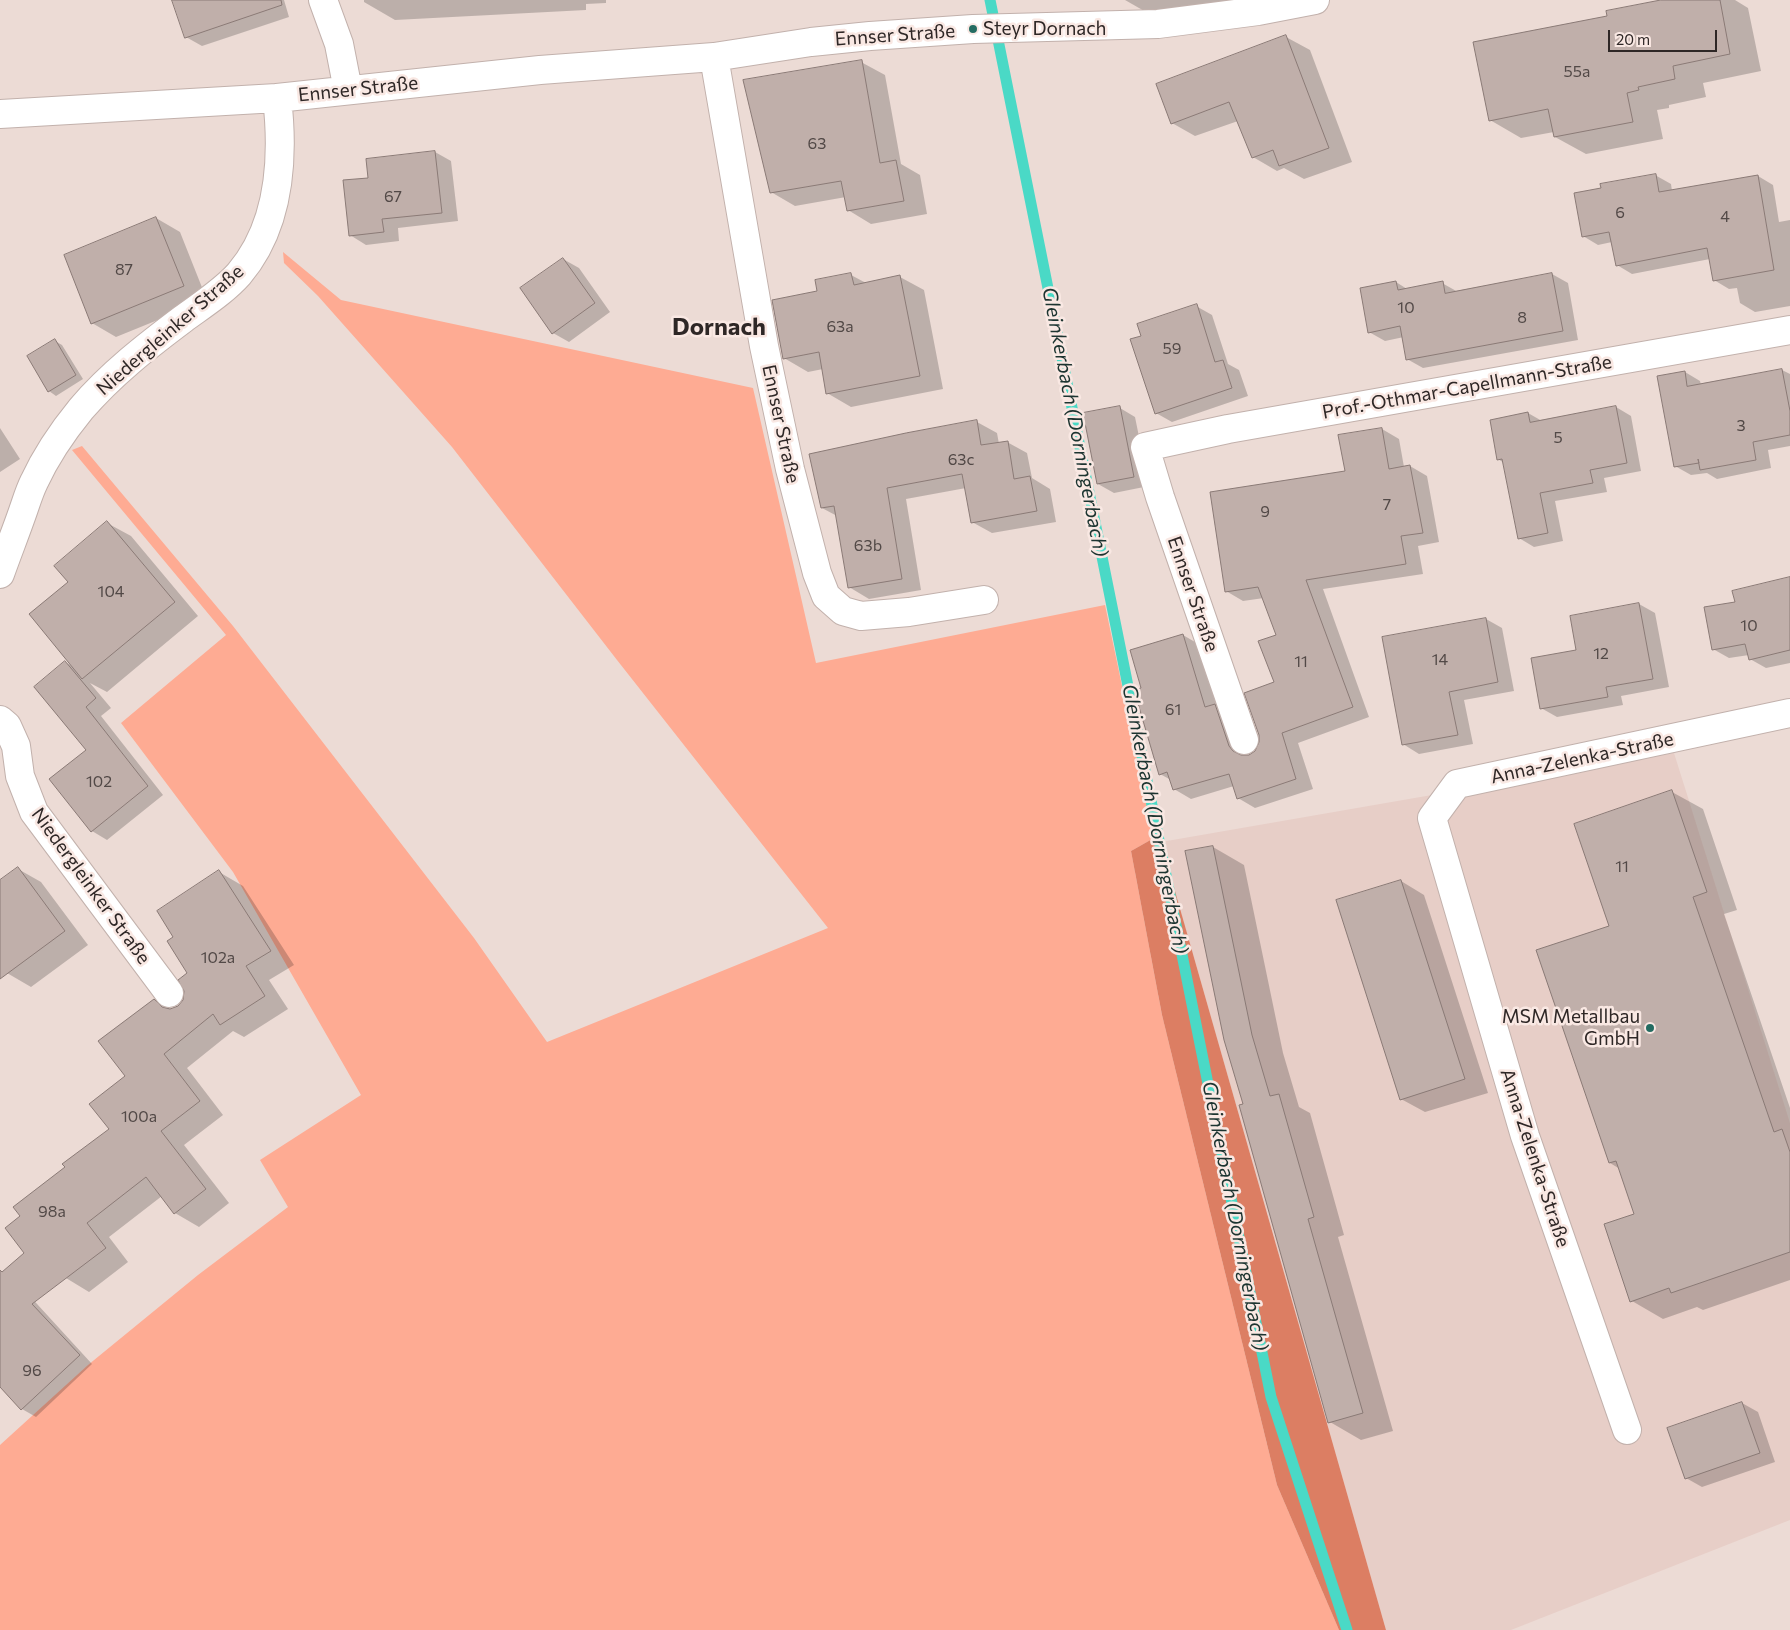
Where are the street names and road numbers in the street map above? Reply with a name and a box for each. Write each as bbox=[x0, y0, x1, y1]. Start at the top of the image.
street label: Ennser Straße bbox=[834, 19, 956, 51]
street label: Ennser Straße bbox=[297, 71, 419, 107]
street label: Niedergleinker Straße bbox=[92, 260, 248, 400]
street label: Prof.-Othmar-Capellmann-Straße bbox=[1320, 350, 1614, 424]
street label: Ennser Straße bbox=[757, 363, 805, 485]
street label: Ennser Straße bbox=[1163, 533, 1223, 655]
street label: Anna-Zelenka-Straße bbox=[1488, 727, 1676, 789]
street label: Niedergleinker Straße bbox=[27, 803, 155, 969]
street label: Anna-Zelenka-Straße bbox=[1495, 1066, 1575, 1250]

